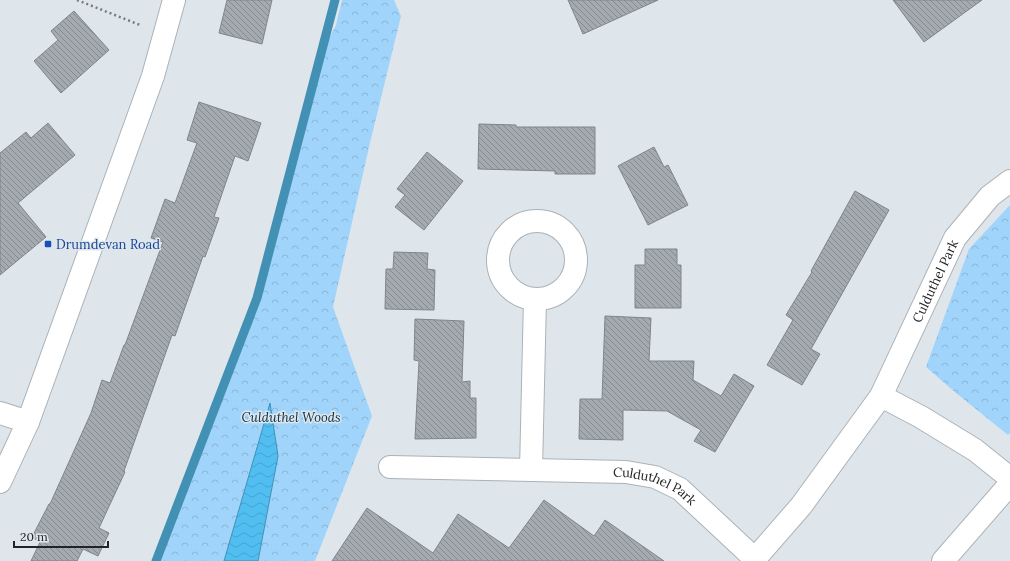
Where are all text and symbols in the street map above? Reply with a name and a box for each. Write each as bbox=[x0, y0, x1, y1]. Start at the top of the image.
place label: Drumdevan Road bbox=[56, 236, 160, 253]
street label: Culduthel Park bbox=[909, 237, 962, 326]
marker: Drumdevan Road bbox=[43, 239, 53, 249]
park label: Culduthel Woods bbox=[241, 409, 341, 426]
street label: Culduthel Park bbox=[613, 464, 700, 509]
scale bar bbox=[14, 523, 108, 549]
text: 20 m bbox=[20, 529, 48, 544]

